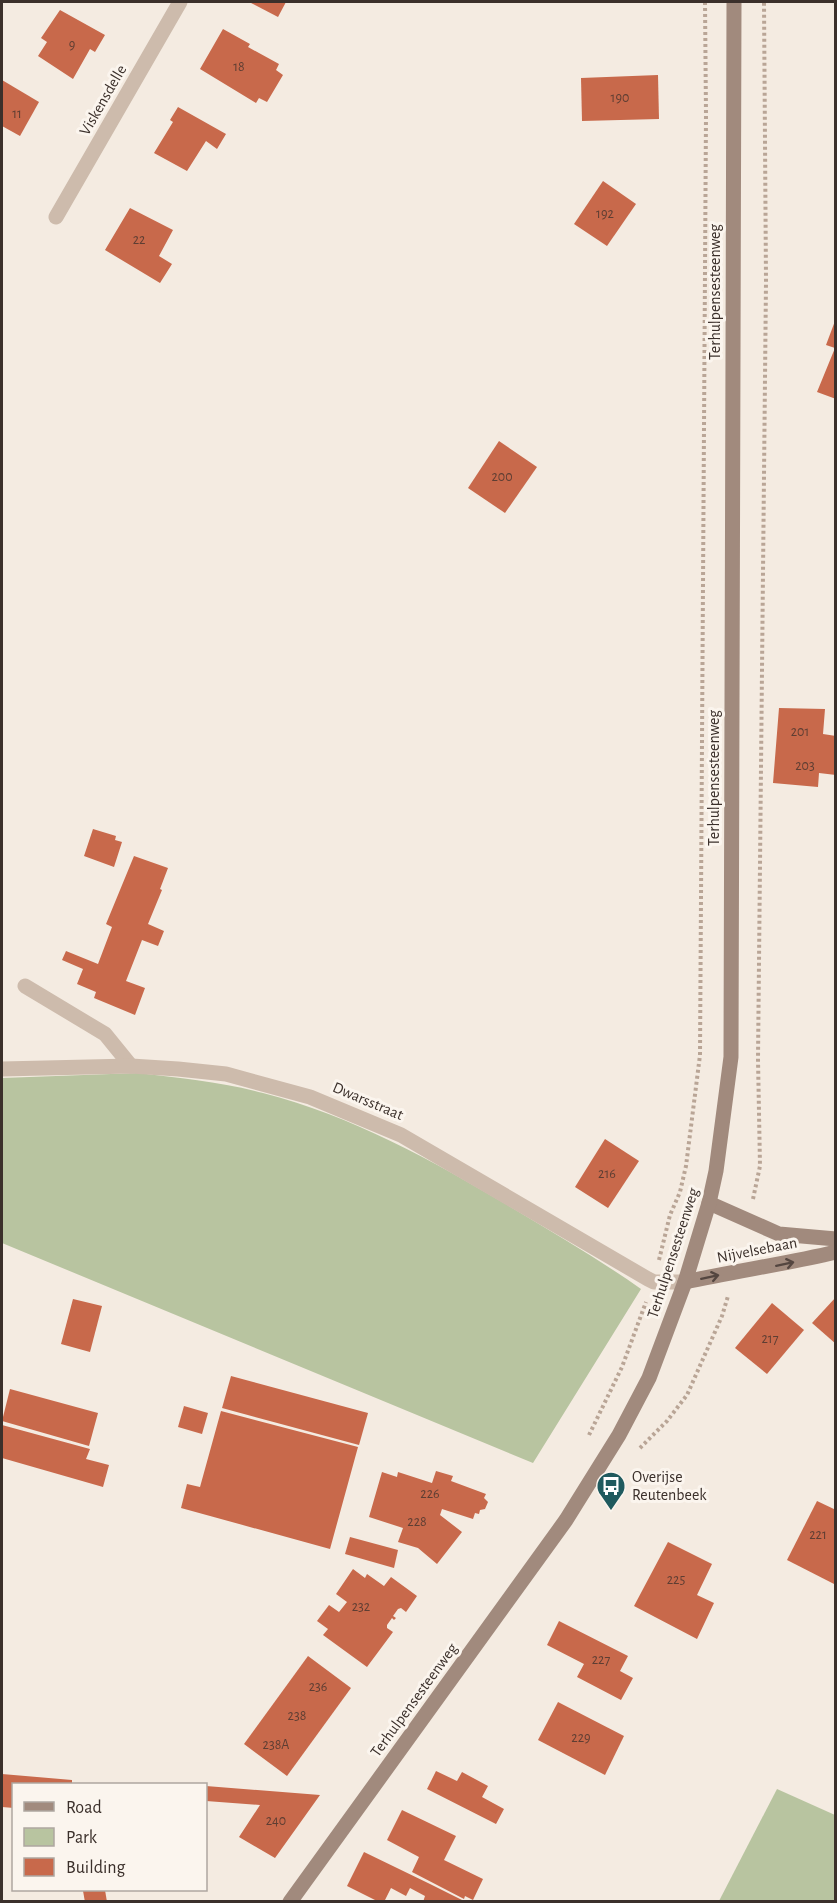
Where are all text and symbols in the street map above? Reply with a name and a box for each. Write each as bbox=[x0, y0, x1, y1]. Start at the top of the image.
house number: 9 bbox=[69, 38, 75, 52]
house number: 18 bbox=[233, 60, 245, 74]
street label: Viskensdelle bbox=[76, 62, 130, 138]
house number: 190 bbox=[611, 91, 629, 105]
house number: 11 bbox=[12, 107, 22, 121]
house number: 192 bbox=[596, 207, 614, 221]
street label: Terhulpensesteenweg bbox=[707, 224, 723, 360]
house number: 22 bbox=[133, 233, 145, 247]
house number: 200 bbox=[491, 470, 513, 484]
street label: Terhulpensesteenweg bbox=[706, 710, 722, 846]
house number: 201 bbox=[791, 725, 809, 739]
house number: 203 bbox=[795, 759, 815, 773]
street label: Dwarsstraat bbox=[330, 1079, 406, 1123]
house number: 216 bbox=[598, 1167, 616, 1181]
street label: Terhulpensesteenweg bbox=[644, 1186, 702, 1320]
street label: Nijvelsebaan bbox=[716, 1234, 799, 1267]
one-way arrow bbox=[775, 1258, 795, 1269]
one-way arrow bbox=[699, 1271, 719, 1282]
house number: 217 bbox=[761, 1332, 779, 1346]
place label: Overijse Reutenbeek bbox=[632, 1469, 707, 1503]
bus stop icon: Overijse Reutenbeek bbox=[595, 1470, 627, 1512]
house number: 226 bbox=[420, 1487, 440, 1501]
house number: 228 bbox=[407, 1515, 427, 1529]
house number: 221 bbox=[809, 1528, 827, 1542]
house number: 225 bbox=[667, 1573, 685, 1587]
house number: 232 bbox=[352, 1600, 370, 1614]
street label: Terhulpensesteenweg bbox=[368, 1640, 461, 1760]
house number: 227 bbox=[592, 1653, 610, 1667]
house number: 236 bbox=[309, 1680, 327, 1694]
house number: 238 bbox=[288, 1709, 306, 1723]
house number: 229 bbox=[571, 1731, 591, 1745]
house number: 238A bbox=[263, 1738, 289, 1752]
legend bbox=[12, 1783, 207, 1891]
text: Road bbox=[66, 1799, 102, 1817]
house number: 240 bbox=[266, 1814, 286, 1828]
text: Park bbox=[66, 1829, 98, 1847]
text: Building bbox=[66, 1859, 126, 1877]

